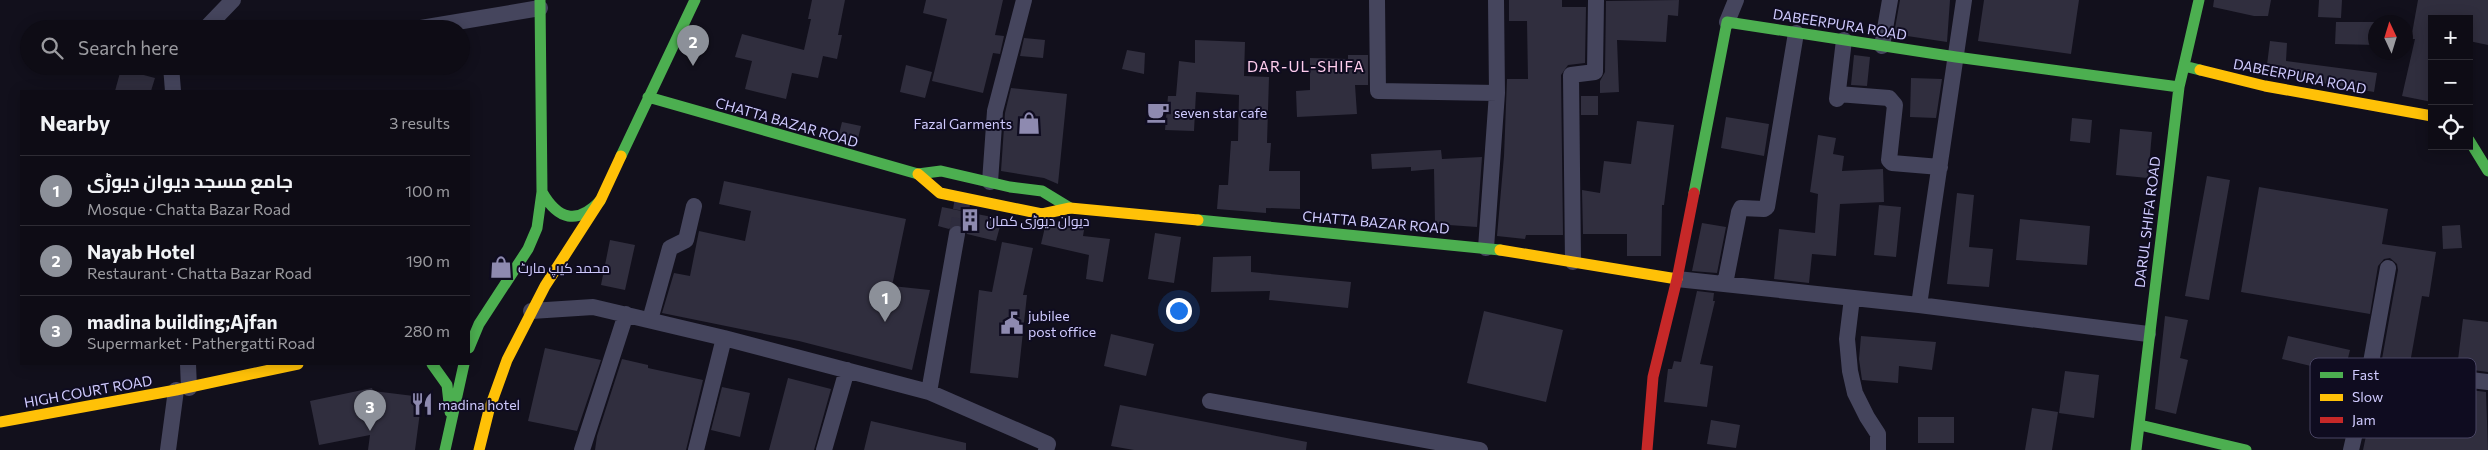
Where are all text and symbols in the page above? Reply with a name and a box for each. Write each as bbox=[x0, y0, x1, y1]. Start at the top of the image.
street label: DABEERPURA ROAD bbox=[1772, 5, 1908, 43]
north arrow bbox=[2368, 15, 2413, 60]
map controls bbox=[2428, 15, 2473, 150]
button: + bbox=[2428, 15, 2473, 60]
search box bbox=[20, 20, 470, 75]
pin: 2 bbox=[677, 25, 709, 66]
icon: search bbox=[38, 34, 66, 62]
text: Search here bbox=[78, 36, 178, 59]
street label: DABEERPURA ROAD bbox=[2232, 55, 2368, 97]
district label: DAR-UL-SHIFA bbox=[1247, 57, 1365, 75]
button: − bbox=[2428, 60, 2473, 105]
street label: CHATTA BAZAR ROAD bbox=[714, 93, 860, 151]
cafe icon: seven star cafe bbox=[1145, 99, 1171, 125]
place label: seven star cafe bbox=[1174, 104, 1267, 121]
button: locate bbox=[2428, 105, 2473, 150]
text: Nearby bbox=[40, 110, 110, 135]
shop icon: Fazal Garments bbox=[1016, 110, 1042, 136]
text: 3 results bbox=[389, 113, 450, 132]
place label: Fazal Garments bbox=[914, 115, 1012, 132]
street label: DARUL SHIFA ROAD bbox=[2131, 155, 2163, 289]
text: جامع مسجد دیوان دیوڑی bbox=[87, 169, 293, 192]
text: 1 bbox=[52, 181, 60, 200]
text: 100 m bbox=[405, 181, 450, 200]
text: Mosque · Chatta Bazar Road bbox=[87, 199, 290, 218]
building icon: دیوان دیوڑی کمان bbox=[957, 207, 983, 233]
street label: CHATTA BAZAR ROAD bbox=[1302, 207, 1450, 237]
place label: دیوان دیوڑی کمان bbox=[986, 212, 1090, 229]
text: Nayab Hotel bbox=[87, 240, 195, 263]
text: 2 bbox=[51, 251, 61, 270]
text: 190 m bbox=[406, 251, 450, 270]
shop icon: محمد کیپ مارٹ bbox=[488, 254, 514, 280]
place label: محمد کیپ مارٹ bbox=[518, 259, 610, 278]
text: Restaurant · Chatta Bazar Road bbox=[87, 263, 312, 282]
pin: 1 bbox=[869, 281, 901, 322]
your location bbox=[1166, 298, 1192, 324]
place label: jubilee post office bbox=[1028, 307, 1096, 340]
text: madina building;Ajfan bbox=[87, 310, 278, 333]
public building icon: jubilee post office bbox=[999, 310, 1025, 336]
text: 3 bbox=[51, 321, 61, 340]
text: 280 m bbox=[404, 321, 450, 340]
text: Supermarket · Pathergatti Road bbox=[87, 333, 315, 352]
legend bbox=[2310, 358, 2476, 438]
text: Fast bbox=[2352, 366, 2379, 383]
street label: HIGH COURT ROAD bbox=[23, 371, 153, 411]
text: Slow bbox=[2352, 388, 2383, 405]
pin: 3 bbox=[354, 390, 386, 431]
restaurant icon: madina hotel bbox=[409, 391, 435, 417]
place label: madina hotel bbox=[438, 396, 520, 413]
text: Jam bbox=[2352, 411, 2376, 428]

